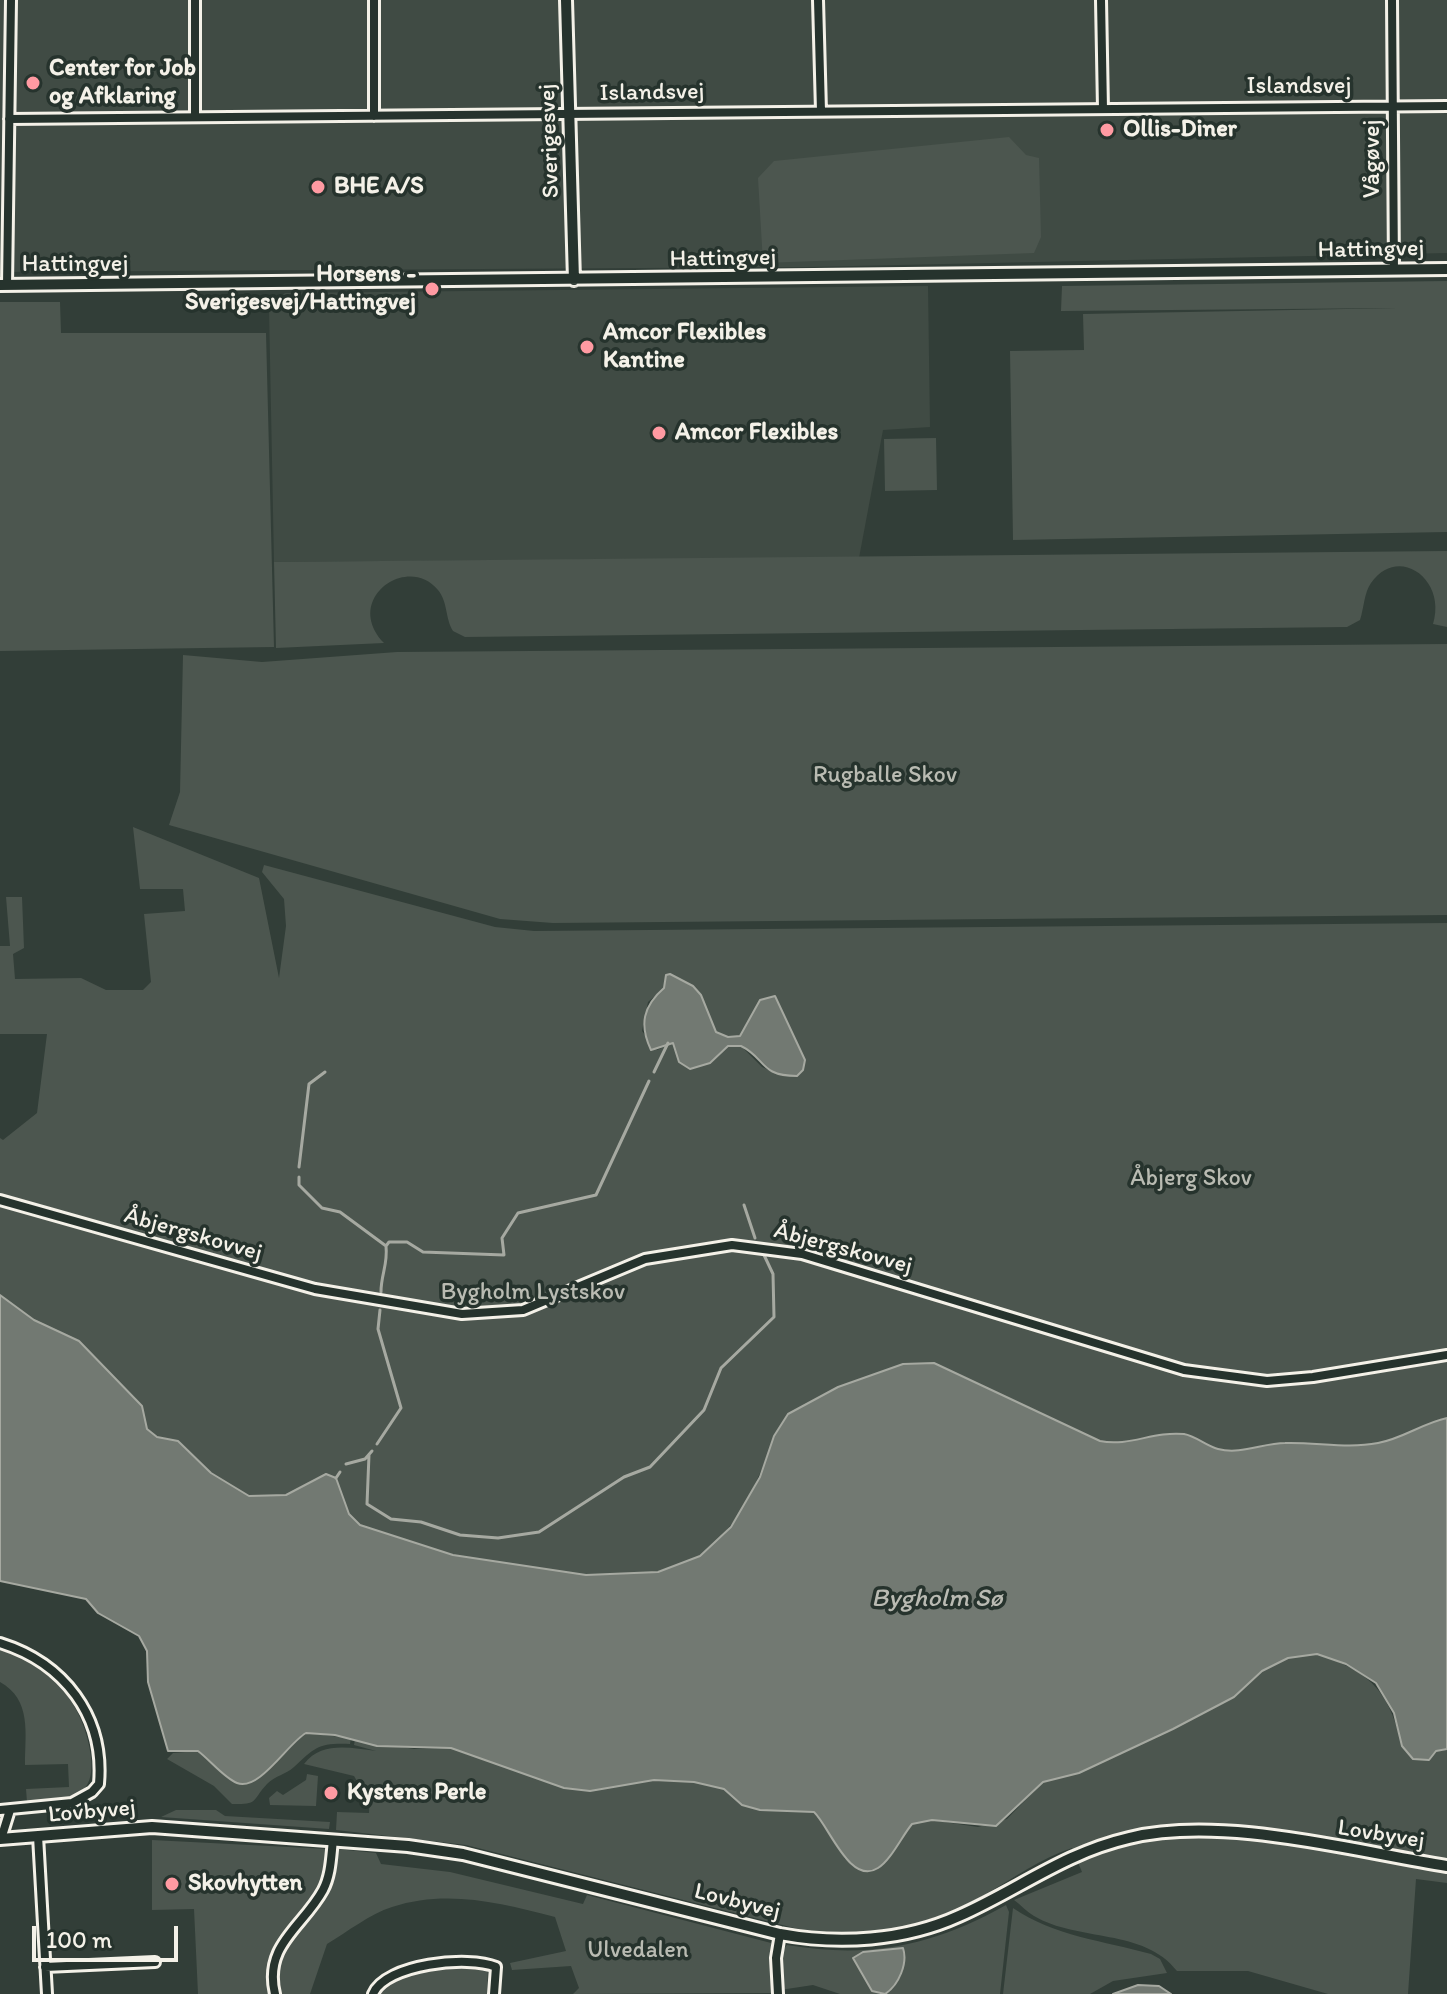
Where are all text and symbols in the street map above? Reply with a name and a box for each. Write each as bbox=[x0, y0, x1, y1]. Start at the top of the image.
place label: Center for Job og Afklaring bbox=[49, 55, 196, 111]
street label: Islandsvej bbox=[1247, 73, 1351, 101]
marker: Center for Job og Afklaring bbox=[24, 74, 42, 92]
street label: Islandsvej bbox=[599, 78, 705, 108]
street label: Sverigesvej bbox=[534, 83, 566, 199]
place label: Ollis-Diner bbox=[1123, 116, 1237, 144]
street label: Vågøvej bbox=[1359, 120, 1387, 198]
marker: Ollis-Diner bbox=[1098, 121, 1116, 139]
place label: BHE A/S bbox=[334, 173, 424, 201]
marker: BHE A/S bbox=[309, 178, 327, 196]
street label: Hattingvej bbox=[1317, 235, 1425, 265]
street label: Hattingvej bbox=[669, 244, 777, 274]
street label: Hattingvej bbox=[22, 251, 128, 279]
place label: Horsens - Sverigesvej/Hattingvej bbox=[185, 261, 416, 317]
marker: Horsens - Sverigesvej/Hattingvej bbox=[423, 280, 441, 298]
place label: Amcor Flexibles Kantine bbox=[603, 319, 766, 375]
marker: Amcor Flexibles Kantine bbox=[578, 338, 596, 356]
place label: Amcor Flexibles bbox=[675, 419, 838, 447]
marker: Amcor Flexibles bbox=[650, 424, 668, 442]
park label: Rugballe Skov bbox=[813, 762, 957, 790]
park label: Åbjerg Skov bbox=[1130, 1165, 1252, 1193]
street label: Åbjergskovvej bbox=[121, 1202, 265, 1268]
street label: Åbjergskovvej bbox=[771, 1217, 915, 1281]
park label: Bygholm Lystskov bbox=[441, 1279, 625, 1307]
water label: Bygholm Sø bbox=[871, 1583, 1003, 1615]
place label: Kystens Perle bbox=[347, 1779, 486, 1807]
marker: Kystens Perle bbox=[322, 1784, 340, 1802]
street label: Lovbyvej bbox=[47, 1794, 137, 1830]
street label: Lovbyvej bbox=[1335, 1814, 1427, 1856]
place label: Skovhytten bbox=[188, 1870, 302, 1898]
marker: Skovhytten bbox=[163, 1875, 181, 1893]
street label: Lovbyvej bbox=[691, 1877, 783, 1927]
scale bar bbox=[36, 1910, 182, 1960]
text: 100 m bbox=[46, 1925, 112, 1954]
park label: Ulvedalen bbox=[587, 1937, 689, 1965]

